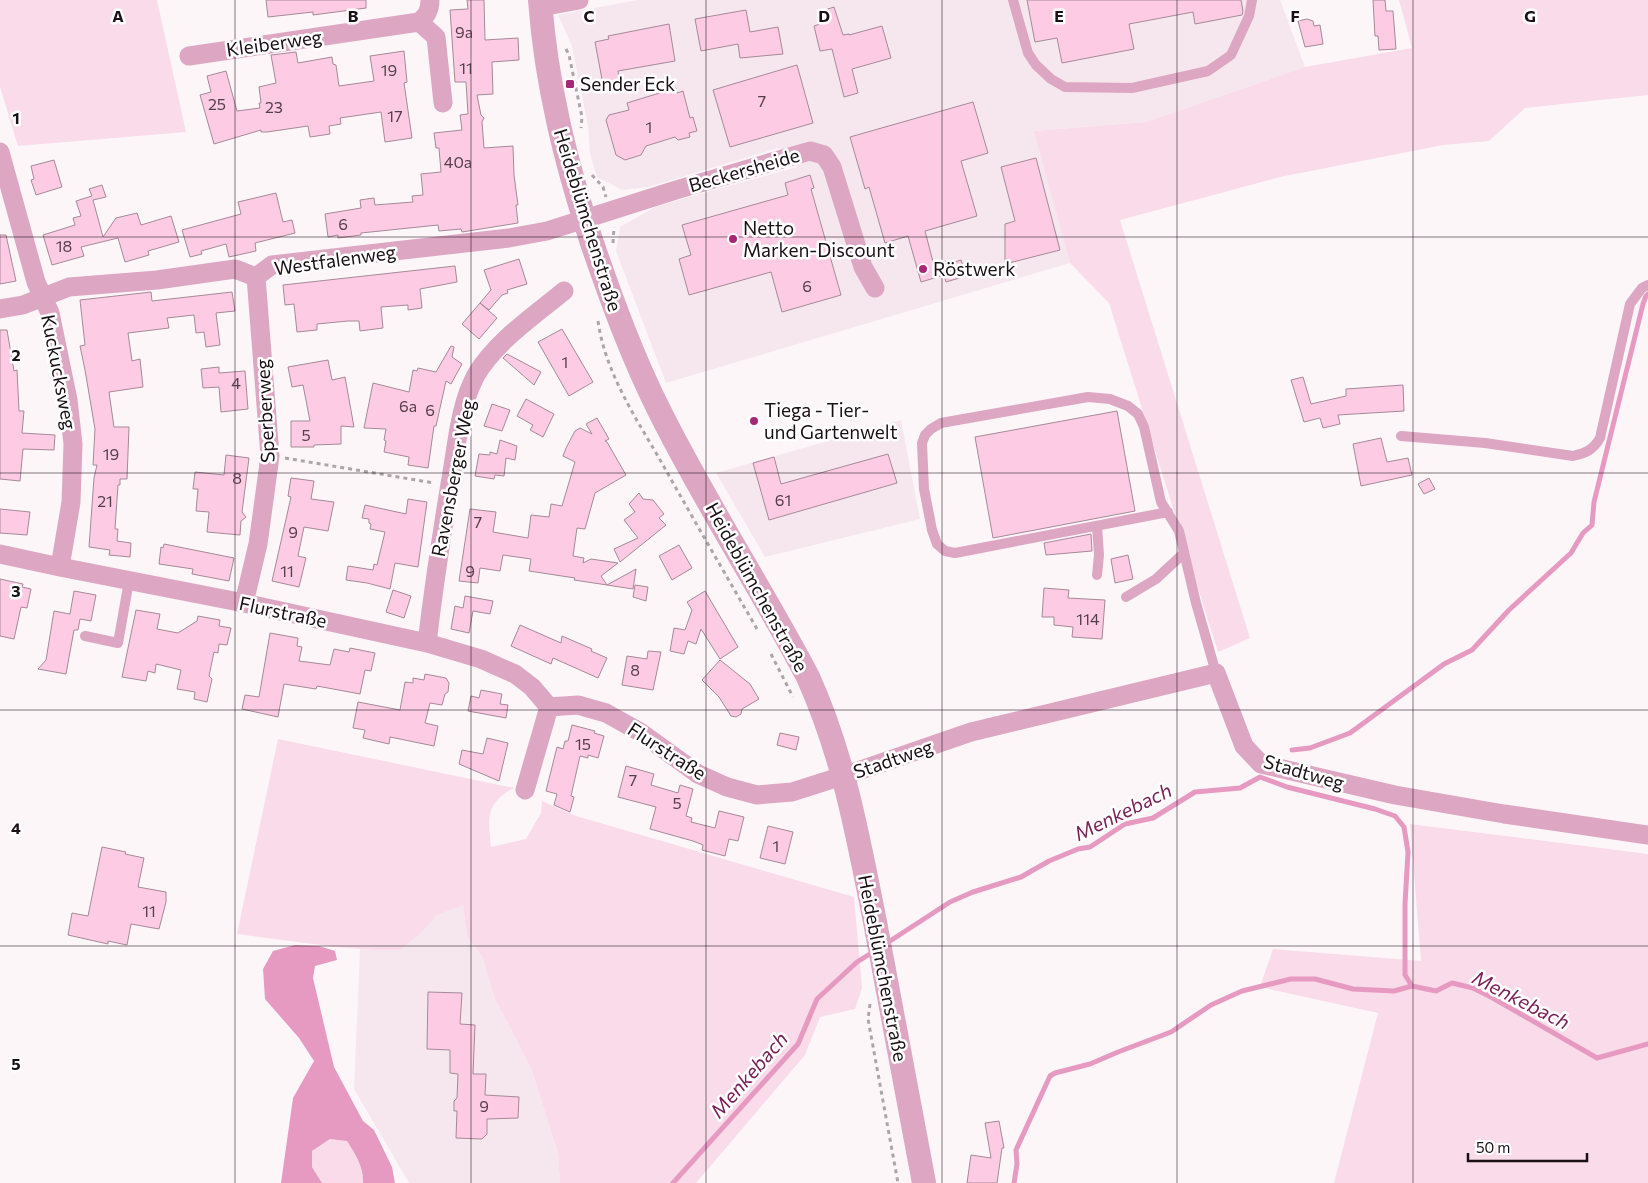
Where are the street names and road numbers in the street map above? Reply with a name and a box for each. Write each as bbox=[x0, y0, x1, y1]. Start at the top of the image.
street label: Kleiberweg bbox=[225, 24, 323, 61]
street label: Heideblümchenstraße bbox=[550, 126, 627, 314]
street label: Beckersheide bbox=[686, 143, 802, 196]
street label: Westfalenweg bbox=[273, 240, 397, 279]
street label: Kuckucksweg bbox=[37, 312, 82, 431]
street label: Sperberweg bbox=[250, 358, 279, 464]
street label: Ravensberger Weg bbox=[426, 397, 479, 559]
street label: Heideblümchenstraße bbox=[701, 498, 814, 675]
street label: Flurstraße bbox=[237, 591, 329, 632]
street label: Flurstraße bbox=[624, 717, 711, 784]
street label: Stadtweg bbox=[850, 734, 936, 783]
street label: Stadtweg bbox=[1261, 749, 1347, 794]
street label: Heideblümchenstraße bbox=[854, 873, 913, 1063]

